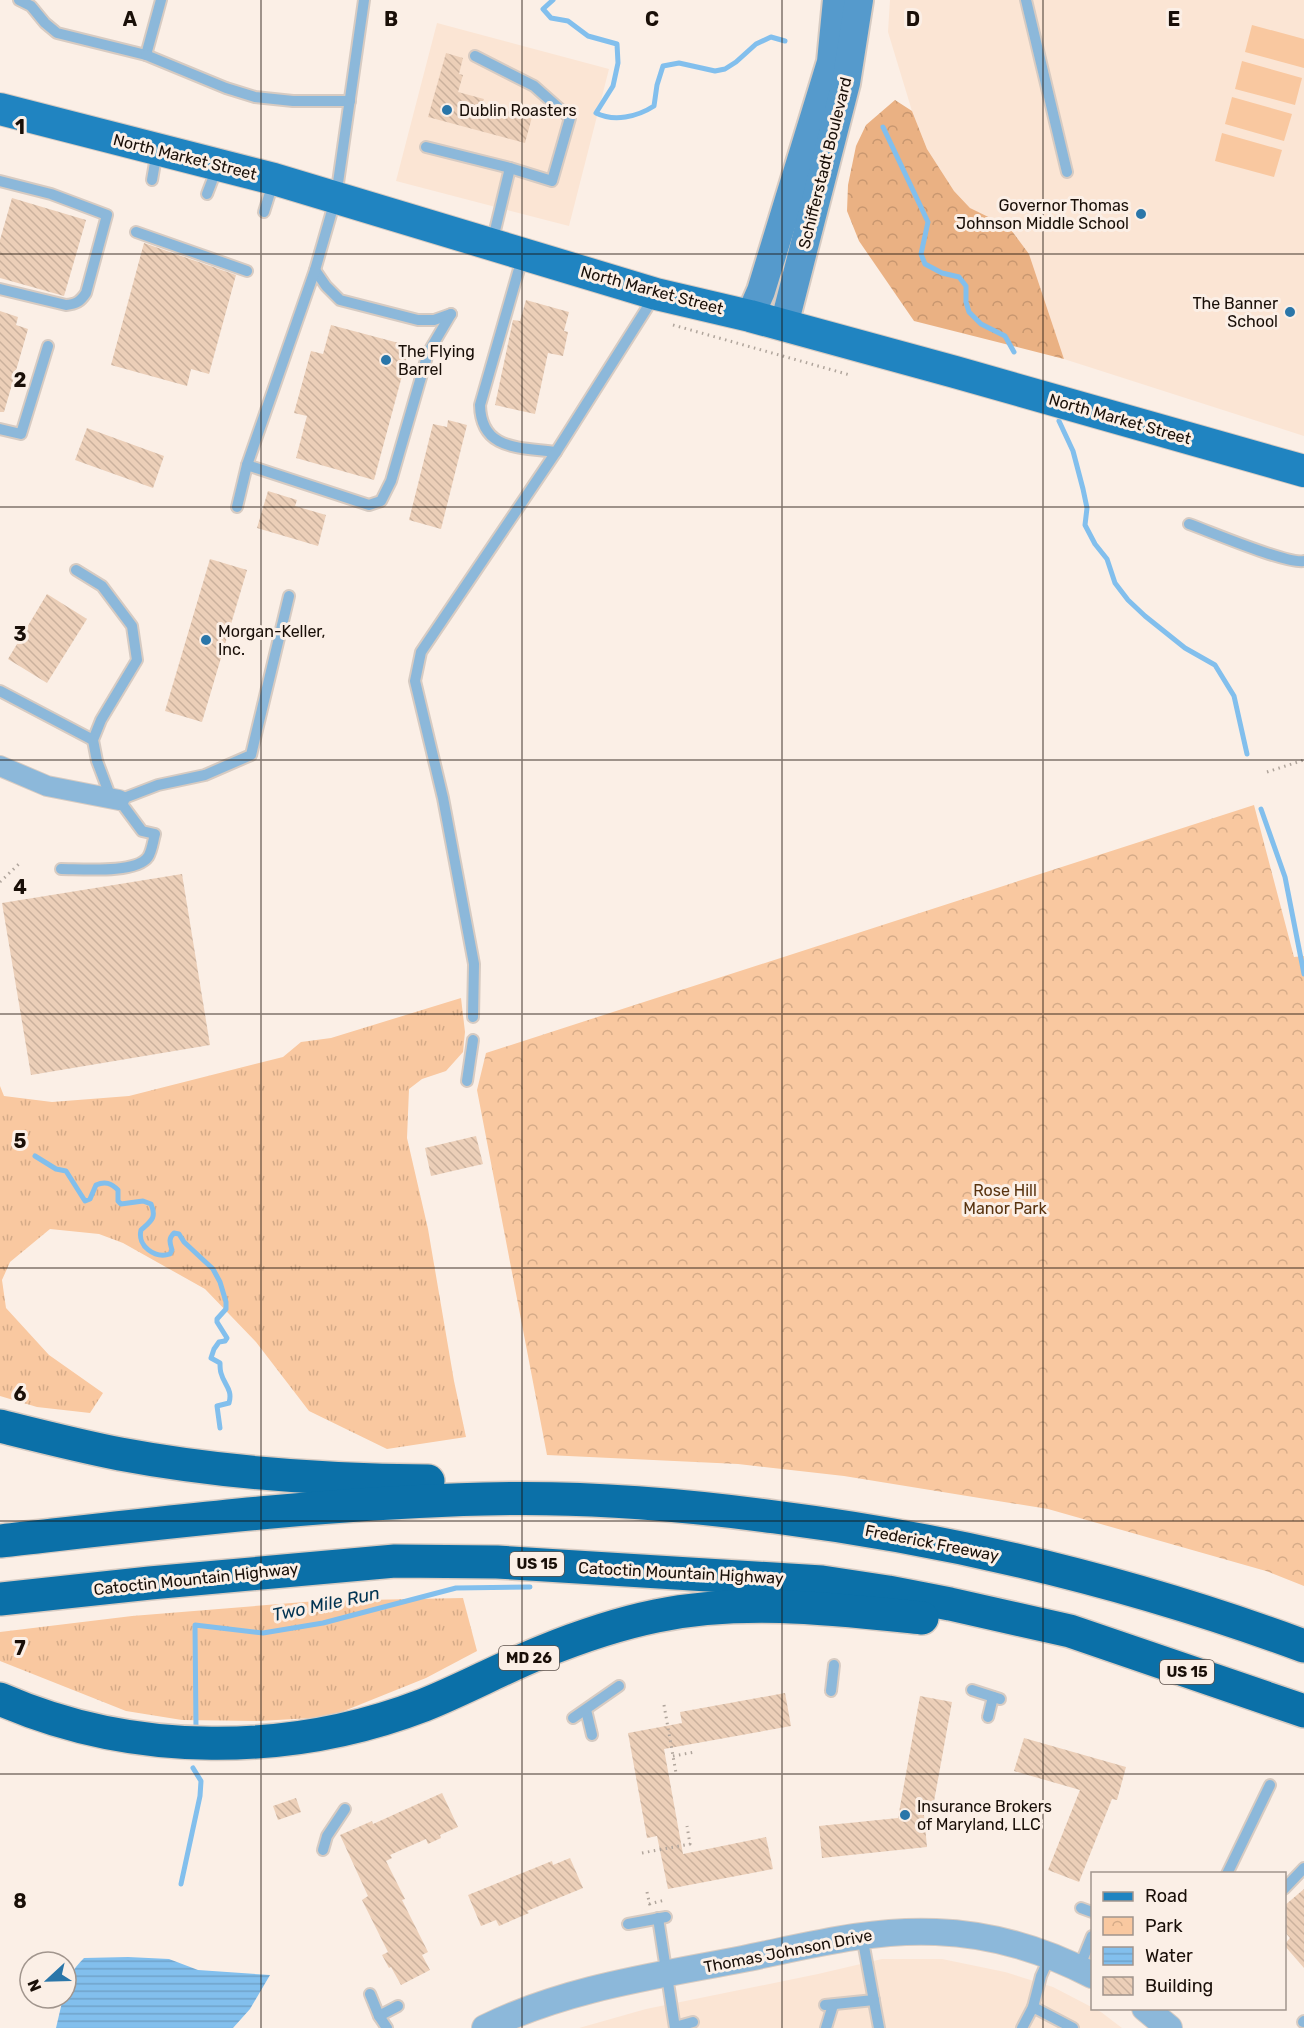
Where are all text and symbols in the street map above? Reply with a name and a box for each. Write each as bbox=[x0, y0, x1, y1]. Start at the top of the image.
text: A bbox=[123, 7, 138, 31]
text: B bbox=[384, 7, 398, 31]
text: C bbox=[645, 7, 659, 31]
text: D bbox=[906, 7, 920, 31]
text: E bbox=[1168, 7, 1180, 31]
street label: Schifferstadt Boulevard bbox=[794, 75, 856, 251]
place label: Dublin Roasters bbox=[459, 101, 577, 120]
marker: Dublin Roasters bbox=[440, 103, 454, 117]
text: 1 bbox=[15, 115, 25, 139]
street label: North Market Street bbox=[111, 130, 259, 184]
place label: Governor Thomas Johnson Middle School bbox=[956, 196, 1129, 233]
marker: Governor Thomas Johnson Middle School bbox=[1134, 207, 1148, 221]
street label: North Market Street bbox=[578, 262, 726, 318]
place label: The Banner School bbox=[1192, 294, 1278, 331]
marker: The Banner School bbox=[1283, 305, 1297, 319]
place label: The Flying Barrel bbox=[398, 342, 475, 379]
marker: The Flying Barrel bbox=[379, 353, 393, 367]
text: 2 bbox=[14, 368, 27, 392]
street label: North Market Street bbox=[1047, 390, 1193, 448]
text: 3 bbox=[13, 622, 27, 646]
place label: Morgan-Keller, Inc. bbox=[218, 622, 326, 659]
marker: Morgan-Keller, Inc. bbox=[199, 633, 213, 647]
text: 4 bbox=[13, 875, 27, 899]
text: 5 bbox=[14, 1129, 27, 1153]
park label: Rose Hill Manor Park bbox=[963, 1181, 1047, 1218]
text: 6 bbox=[13, 1382, 27, 1406]
street label: Frederick Freeway bbox=[863, 1521, 1001, 1565]
road number: US 15 bbox=[510, 1552, 564, 1576]
street label: Catoctin Mountain Highway bbox=[578, 1558, 784, 1588]
street label: Catoctin Mountain Highway bbox=[93, 1559, 299, 1599]
water label: Two Mile Run bbox=[270, 1582, 382, 1626]
text: 7 bbox=[14, 1636, 26, 1660]
road number: MD 26 bbox=[499, 1646, 559, 1670]
road number: US 15 bbox=[1160, 1660, 1214, 1684]
place label: Insurance Brokers of Maryland, LLC bbox=[917, 1797, 1052, 1834]
marker: Insurance Brokers of Maryland, LLC bbox=[898, 1808, 912, 1822]
legend bbox=[1091, 1872, 1286, 2010]
text: Road bbox=[1145, 1885, 1188, 1907]
text: 8 bbox=[13, 1889, 27, 1913]
text: Park bbox=[1145, 1915, 1183, 1937]
street label: Thomas Johnson Drive bbox=[702, 1925, 874, 1977]
text: Water bbox=[1145, 1945, 1193, 1967]
north arrow bbox=[18, 1950, 78, 2010]
text: Building bbox=[1145, 1975, 1213, 1997]
text: N bbox=[24, 1977, 46, 1994]

